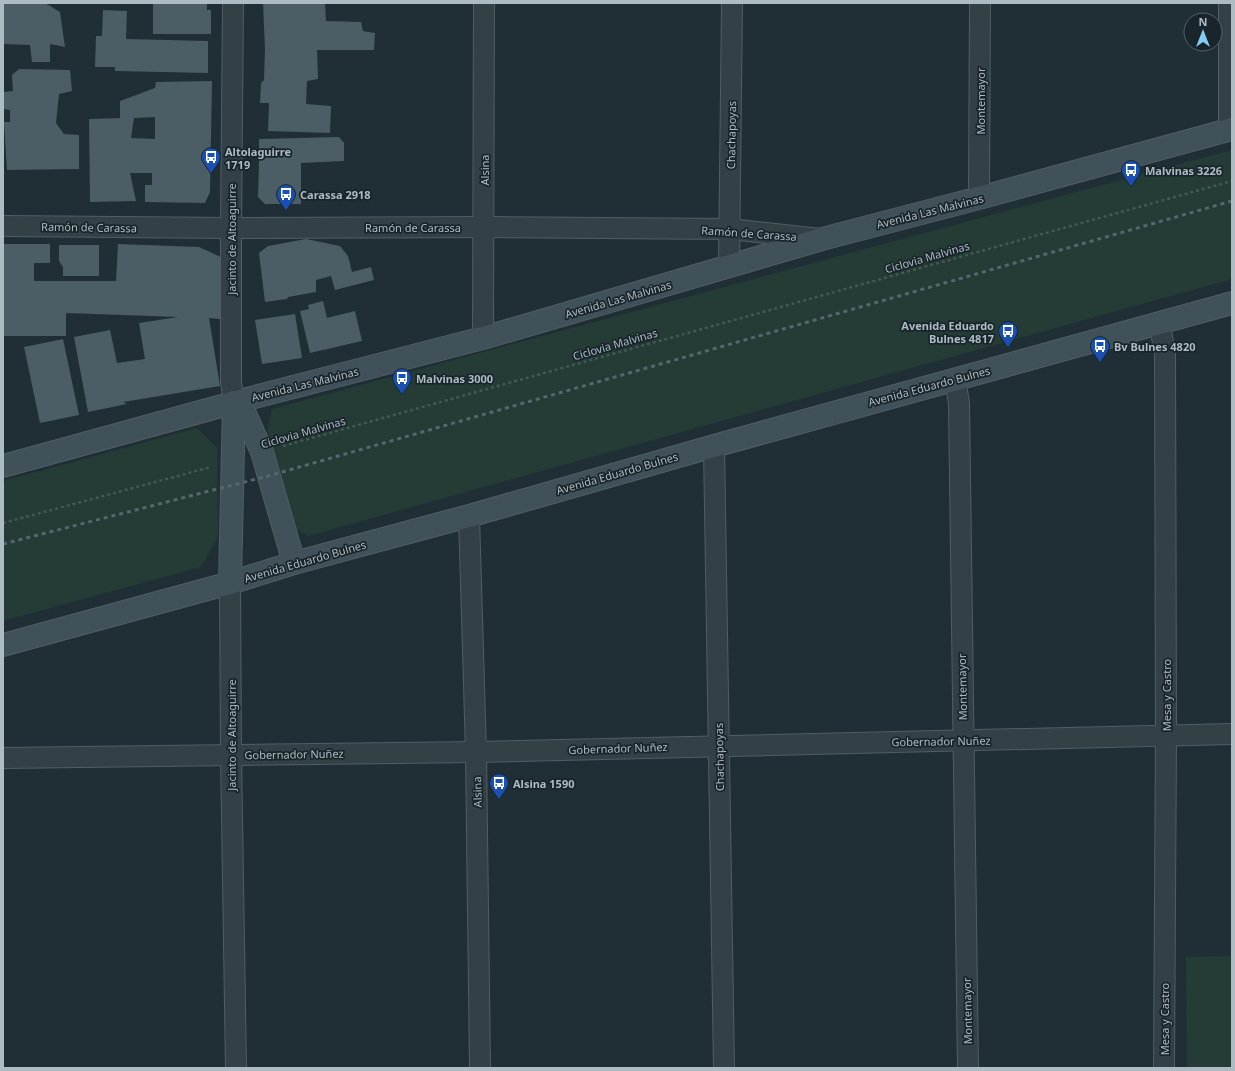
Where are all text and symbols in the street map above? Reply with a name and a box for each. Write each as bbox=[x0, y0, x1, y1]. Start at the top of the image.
north arrow bbox=[1183, 12, 1223, 52]
text: N bbox=[1199, 14, 1207, 29]
street label: Montemayor bbox=[973, 67, 988, 134]
street label: Chachapoyas bbox=[723, 101, 739, 169]
place label: Altolaguirre 1719 bbox=[225, 144, 291, 172]
bus stop icon: Altolaguirre 1719 bbox=[200, 146, 222, 174]
street label: Alsina bbox=[477, 155, 492, 185]
bus stop icon: Malvinas 3226 bbox=[1120, 159, 1142, 187]
place label: Malvinas 3226 bbox=[1145, 163, 1222, 178]
street label: Jacinto de Altoaguirre bbox=[224, 183, 239, 296]
bus stop icon: Carassa 2918 bbox=[275, 183, 297, 211]
place label: Carassa 2918 bbox=[300, 187, 371, 202]
street label: Avenida Las Malvinas bbox=[875, 190, 985, 232]
street label: Ramón de Carassa bbox=[41, 219, 137, 235]
street label: Ramón de Carassa bbox=[365, 220, 461, 235]
street label: Ramón de Carassa bbox=[701, 222, 797, 244]
street label: Ciclovia Malvinas bbox=[883, 238, 971, 276]
street label: Avenida Las Malvinas bbox=[563, 277, 673, 321]
place label: Avenida Eduardo Bulnes 4817 bbox=[901, 318, 994, 346]
bus stop icon: Avenida Eduardo Bulnes 4817 bbox=[997, 320, 1019, 348]
street label: Ciclovia Malvinas bbox=[571, 325, 659, 363]
bus stop icon: Bv Bulnes 4820 bbox=[1089, 335, 1111, 363]
place label: Bv Bulnes 4820 bbox=[1114, 339, 1195, 354]
street label: Avenida Eduardo Bulnes bbox=[866, 362, 992, 410]
street label: Avenida Las Malvinas bbox=[250, 363, 360, 405]
bus stop icon: Malvinas 3000 bbox=[391, 367, 413, 395]
place label: Malvinas 3000 bbox=[416, 371, 493, 386]
street label: Ciclovia Malvinas bbox=[259, 413, 347, 451]
street label: Avenida Eduardo Bulnes bbox=[554, 448, 680, 498]
street label: Avenida Eduardo Bulnes bbox=[242, 536, 368, 586]
street label: Montemayor bbox=[954, 653, 970, 721]
street label: Mesa y Castro bbox=[1159, 659, 1174, 731]
street label: Jacinto de Altoaguirre bbox=[224, 679, 239, 792]
street label: Chachapoyas bbox=[711, 723, 727, 791]
street label: Gobernador Nuñez bbox=[891, 733, 991, 749]
street label: Gobernador Nuñez bbox=[568, 739, 668, 757]
street label: Gobernador Nuñez bbox=[244, 746, 344, 762]
bus stop icon: Alsina 1590 bbox=[488, 772, 510, 800]
street label: Alsina bbox=[469, 776, 485, 808]
place label: Alsina 1590 bbox=[513, 776, 574, 791]
street label: Montemayor bbox=[959, 977, 975, 1045]
street label: Mesa y Castro bbox=[1157, 983, 1172, 1055]

